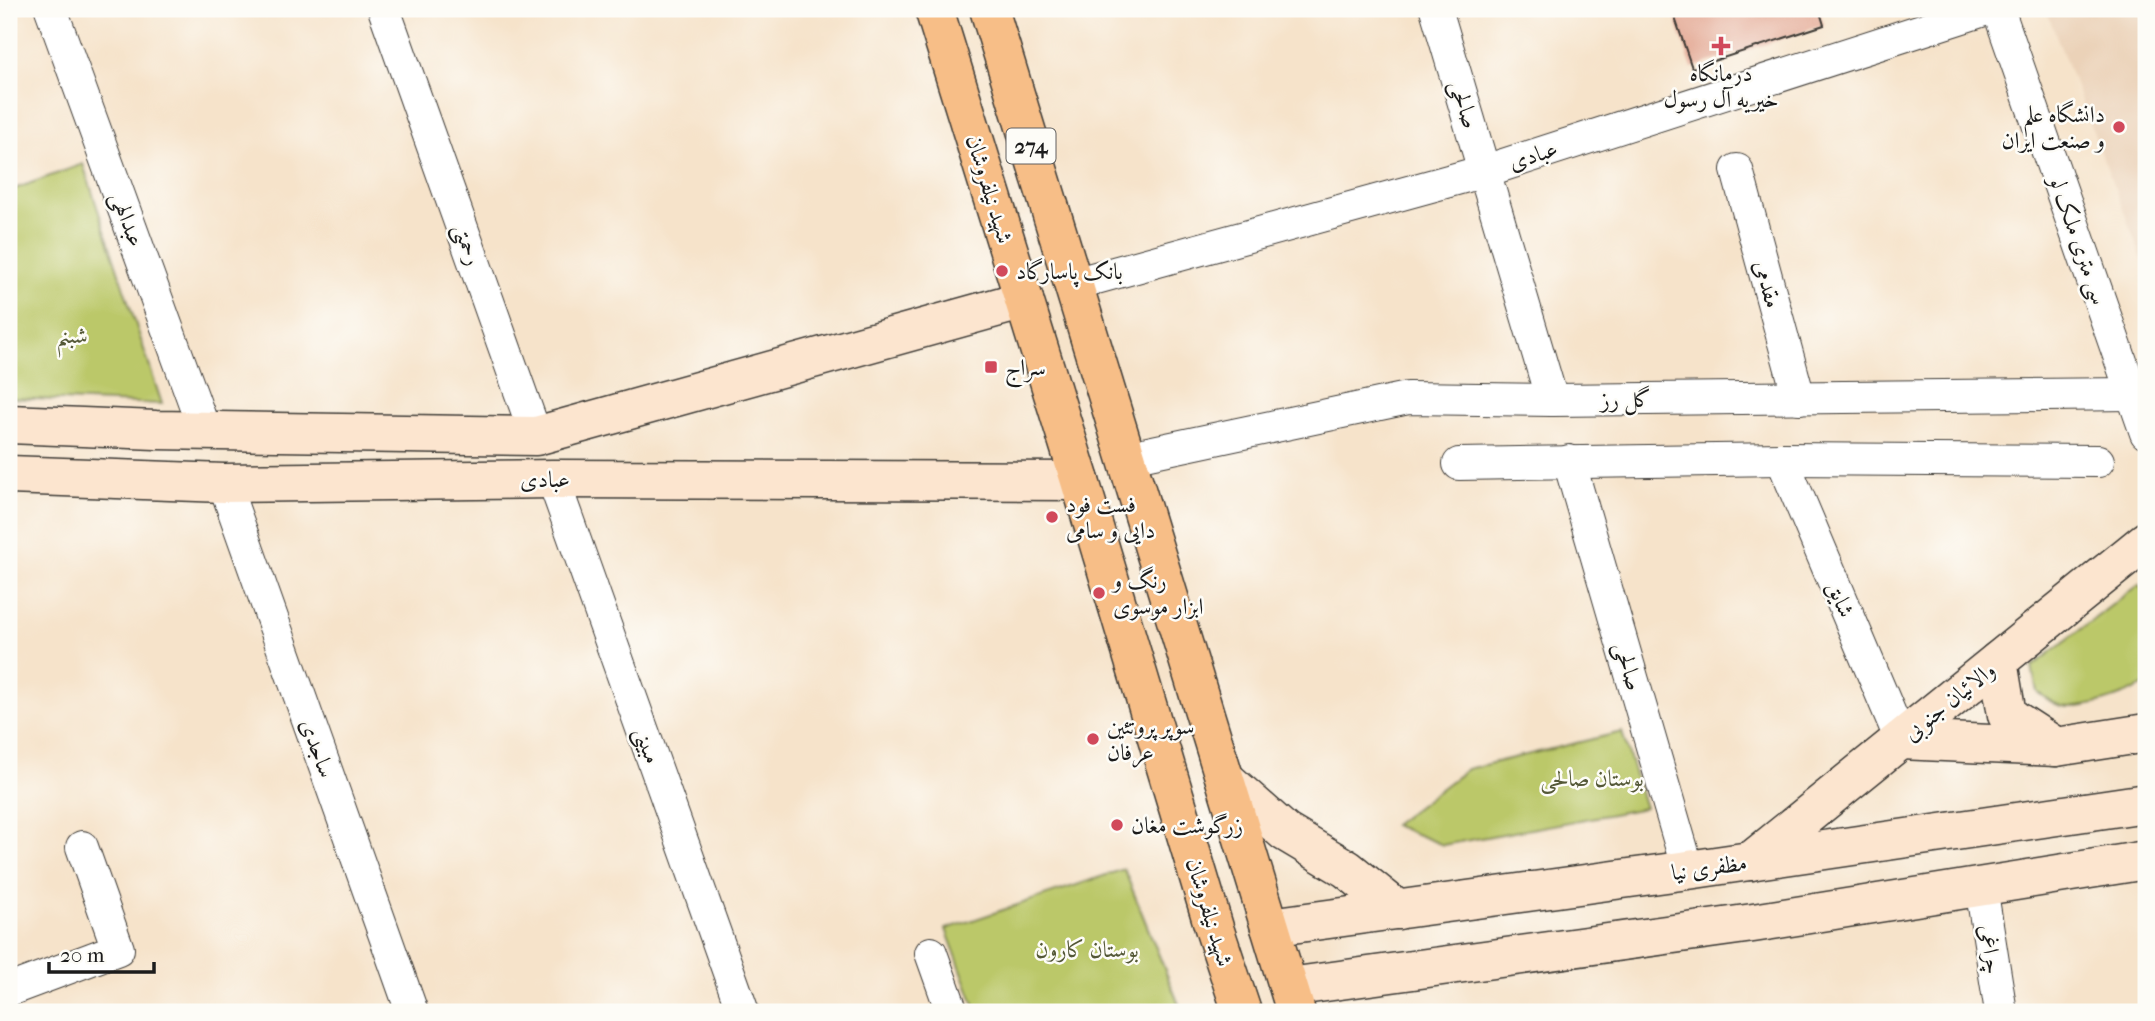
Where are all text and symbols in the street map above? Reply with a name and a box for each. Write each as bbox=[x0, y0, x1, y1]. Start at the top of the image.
marker: درمانگاه خیریه آل رسول bbox=[1711, 36, 1731, 56]
place label: درمانگاه خیریه آل رسول bbox=[1663, 59, 1779, 114]
street label: صالحی bbox=[1442, 77, 1485, 132]
place label: دانشگاه علم و صنعت ایران bbox=[2001, 100, 2105, 154]
marker: دانشگاه علم و صنعت ایران bbox=[2111, 119, 2127, 135]
road number: 274 bbox=[1006, 128, 1056, 164]
street label: شهید نیلفروشان bbox=[959, 132, 1019, 247]
street label: عبادی bbox=[1505, 135, 1561, 176]
street label: سی متری ملک لو bbox=[2040, 170, 2113, 309]
street label: عبدالهی bbox=[103, 188, 150, 251]
street label: رحمتی bbox=[446, 219, 488, 270]
place label: بانک پاسارگاد bbox=[1016, 257, 1123, 288]
street label: مقدمی bbox=[1748, 257, 1787, 311]
marker: بانک پاسارگاد bbox=[994, 263, 1010, 279]
park label: شبنم bbox=[56, 322, 88, 358]
place label: سراج bbox=[1005, 354, 1046, 388]
marker: سراج bbox=[983, 359, 999, 375]
street label: گل رز bbox=[1598, 385, 1652, 415]
street label: عبادی bbox=[520, 466, 570, 493]
place label: فست فود دایی و سامی bbox=[1066, 491, 1155, 545]
marker: فست فود دایی و سامی bbox=[1044, 509, 1060, 525]
place label: رنگ و ابزار موسوی bbox=[1111, 566, 1203, 621]
street label: شایق bbox=[1820, 577, 1860, 622]
marker: رنگ و ابزار موسوی bbox=[1091, 585, 1107, 601]
street label: صالحی bbox=[1607, 639, 1648, 694]
street label: والائیان جنوبی bbox=[1898, 656, 2002, 748]
place label: سوپر پروتئین عرفان bbox=[1107, 713, 1195, 768]
street label: ساجدی bbox=[294, 715, 341, 781]
street label: مبینی bbox=[627, 723, 667, 768]
marker: سوپر پروتئین عرفان bbox=[1085, 731, 1101, 747]
park label: بوستان صالحی bbox=[1540, 765, 1644, 794]
place label: زرگوشت مغان bbox=[1131, 812, 1243, 840]
marker: زرگوشت مغان bbox=[1109, 817, 1125, 833]
street label: مظفری نیا bbox=[1669, 849, 1749, 887]
street label: شهید نیلفروشان bbox=[1179, 855, 1239, 970]
street label: چراغی bbox=[1972, 922, 2008, 976]
scale bar bbox=[49, 930, 154, 974]
park label: بوستان کارون bbox=[1035, 936, 1139, 964]
text: 20 m bbox=[60, 943, 105, 967]

